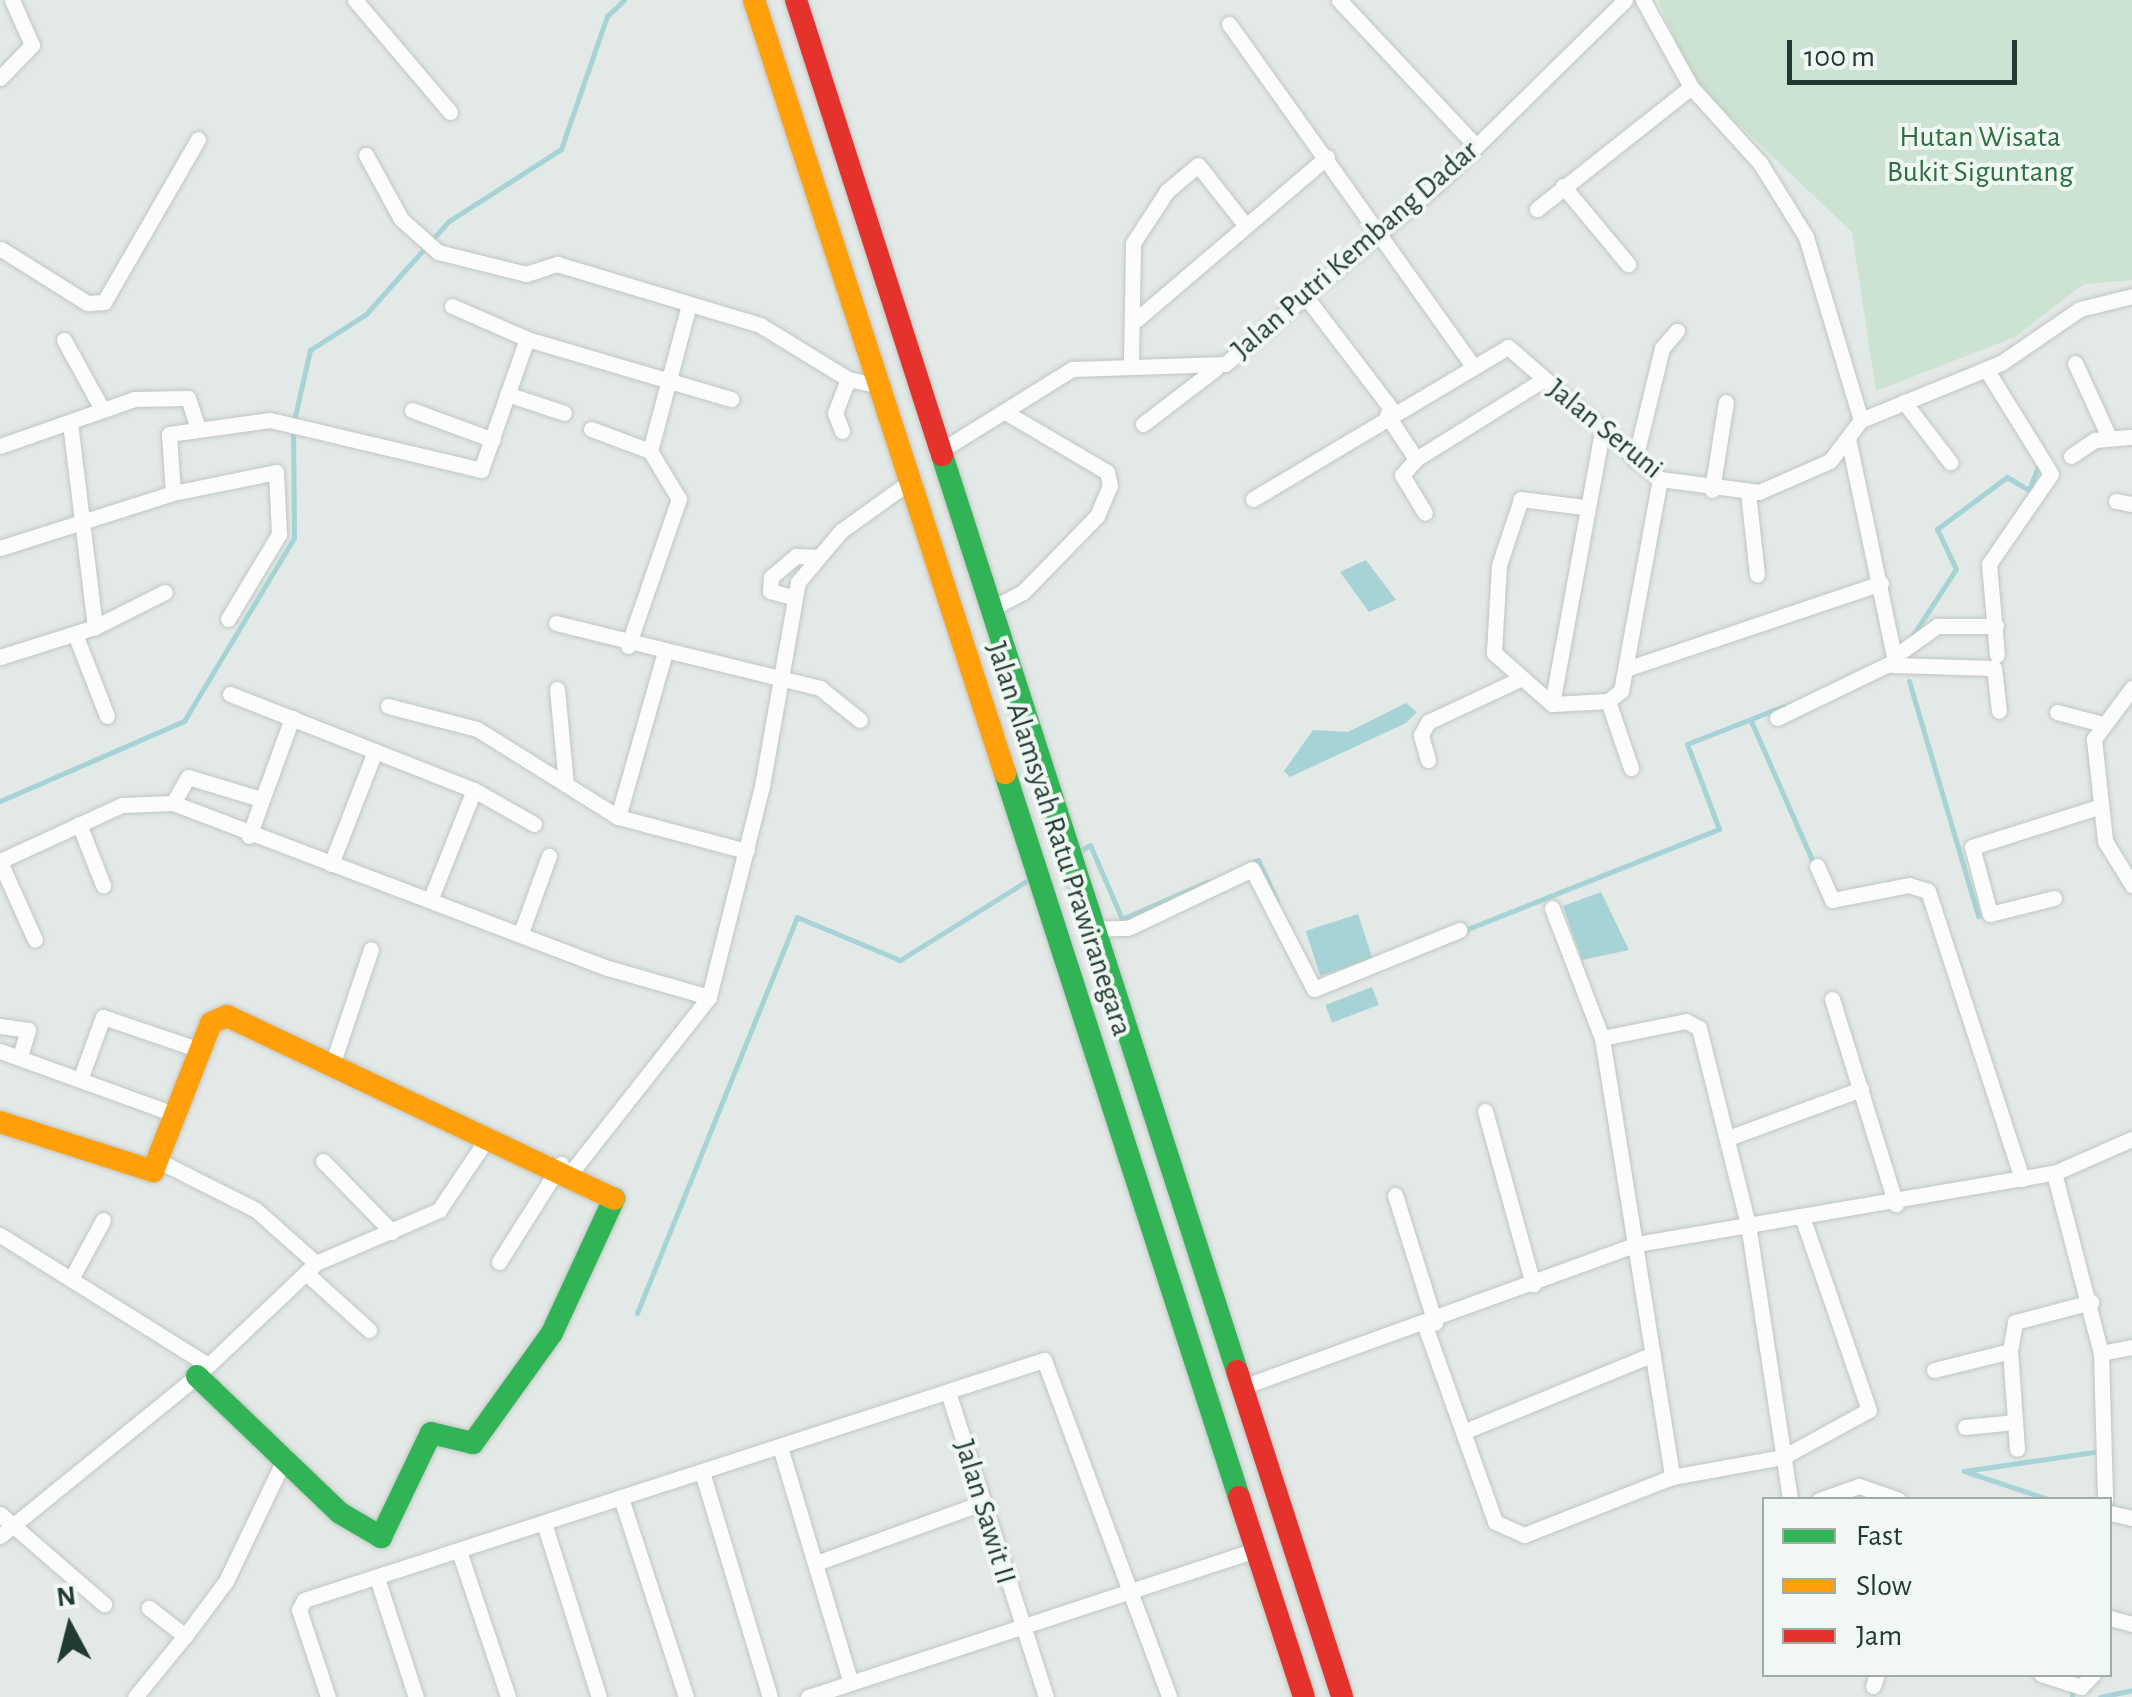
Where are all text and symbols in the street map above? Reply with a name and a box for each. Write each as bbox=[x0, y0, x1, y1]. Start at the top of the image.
scale bar bbox=[1792, 20, 2022, 82]
text: 100 m bbox=[1804, 42, 1875, 72]
park label: Hutan Wisata Bukit Siguntang bbox=[1887, 119, 2073, 190]
street label: Jalan Putri Kembang Dadar bbox=[1224, 133, 1486, 367]
street label: Jalan Seruni bbox=[1540, 371, 1670, 487]
street label: Jalan Alamsyah Ratu Prawiranegara bbox=[978, 637, 1140, 1041]
street label: Jalan Sawit II bbox=[946, 1435, 1024, 1589]
legend bbox=[1762, 1497, 2112, 1677]
text: Fast bbox=[1856, 1521, 1903, 1551]
text: Slow bbox=[1856, 1571, 1912, 1601]
north arrow bbox=[20, 1577, 120, 1677]
text: N bbox=[55, 1582, 78, 1612]
text: Jam bbox=[1856, 1621, 1902, 1651]

